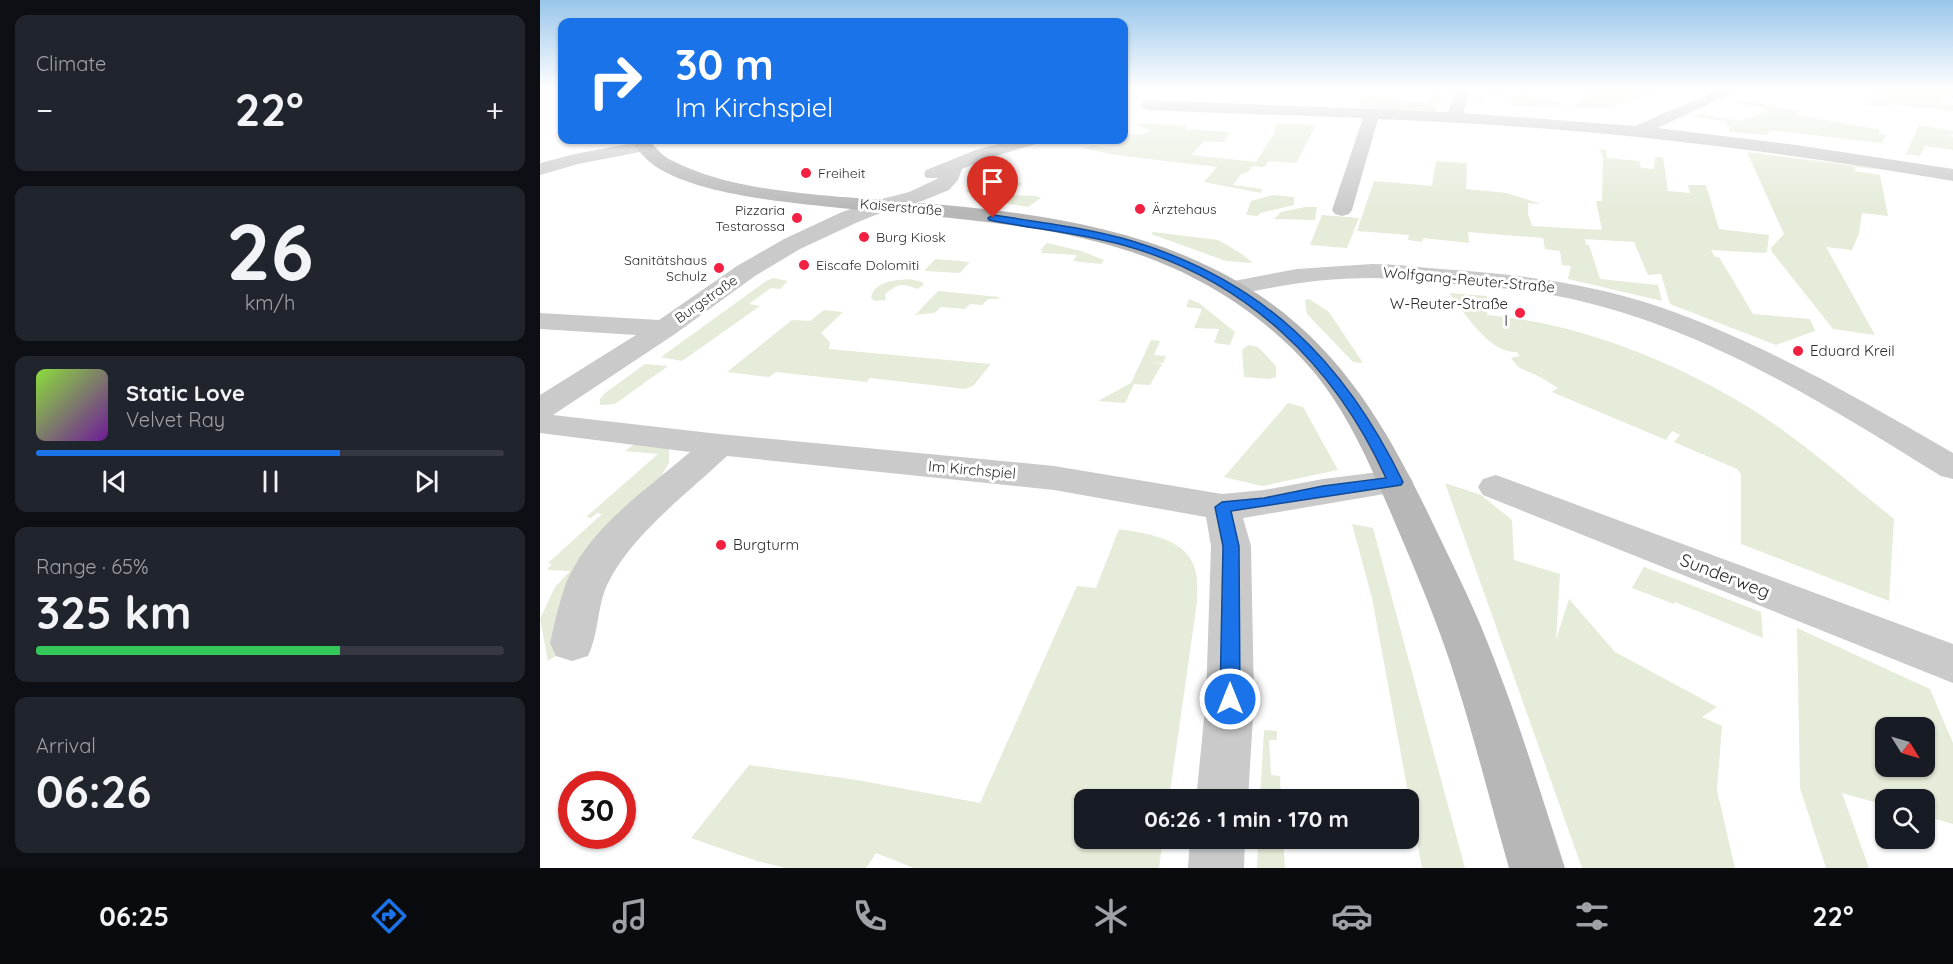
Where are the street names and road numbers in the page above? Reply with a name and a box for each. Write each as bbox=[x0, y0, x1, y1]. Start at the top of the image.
street label: Kaiserstraße bbox=[859, 194, 943, 220]
street label: Wolfgang-Reuter-Straße bbox=[1382, 263, 1556, 296]
street label: Burgstraße bbox=[671, 271, 741, 327]
street label: Im Kirchspiel bbox=[927, 456, 1017, 483]
street label: Sunderweg bbox=[1677, 548, 1773, 603]

